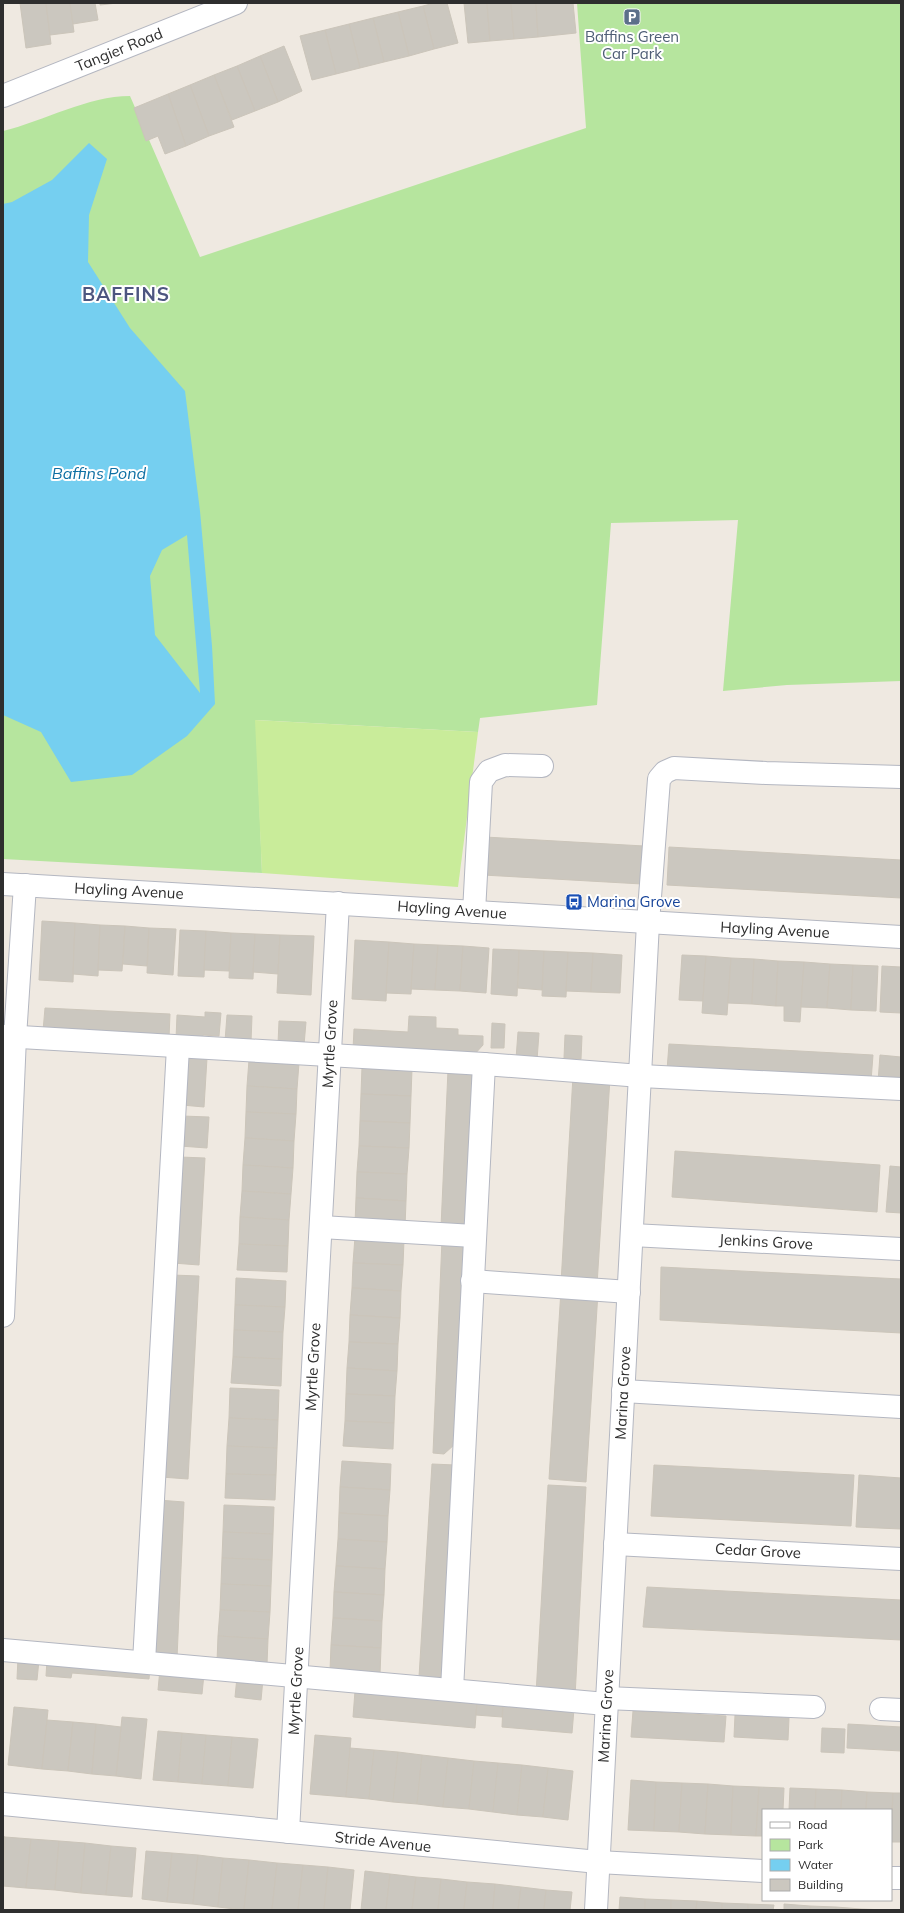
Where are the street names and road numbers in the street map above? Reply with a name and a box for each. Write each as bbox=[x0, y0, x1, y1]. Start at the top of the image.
street label: Tangier Road bbox=[72, 23, 165, 76]
street label: Hayling Avenue bbox=[74, 878, 184, 903]
street label: Hayling Avenue bbox=[397, 896, 507, 923]
street label: Hayling Avenue bbox=[720, 917, 830, 942]
street label: Myrtle Grove bbox=[318, 999, 341, 1089]
street label: Jenkins Grove bbox=[719, 1230, 814, 1253]
street label: Myrtle Grove bbox=[301, 1322, 324, 1412]
street label: Marina Grove bbox=[611, 1346, 634, 1440]
street label: Cedar Grove bbox=[715, 1539, 801, 1562]
street label: Myrtle Grove bbox=[284, 1646, 307, 1736]
street label: Marina Grove bbox=[594, 1669, 617, 1763]
street label: Stride Avenue bbox=[334, 1827, 432, 1856]

